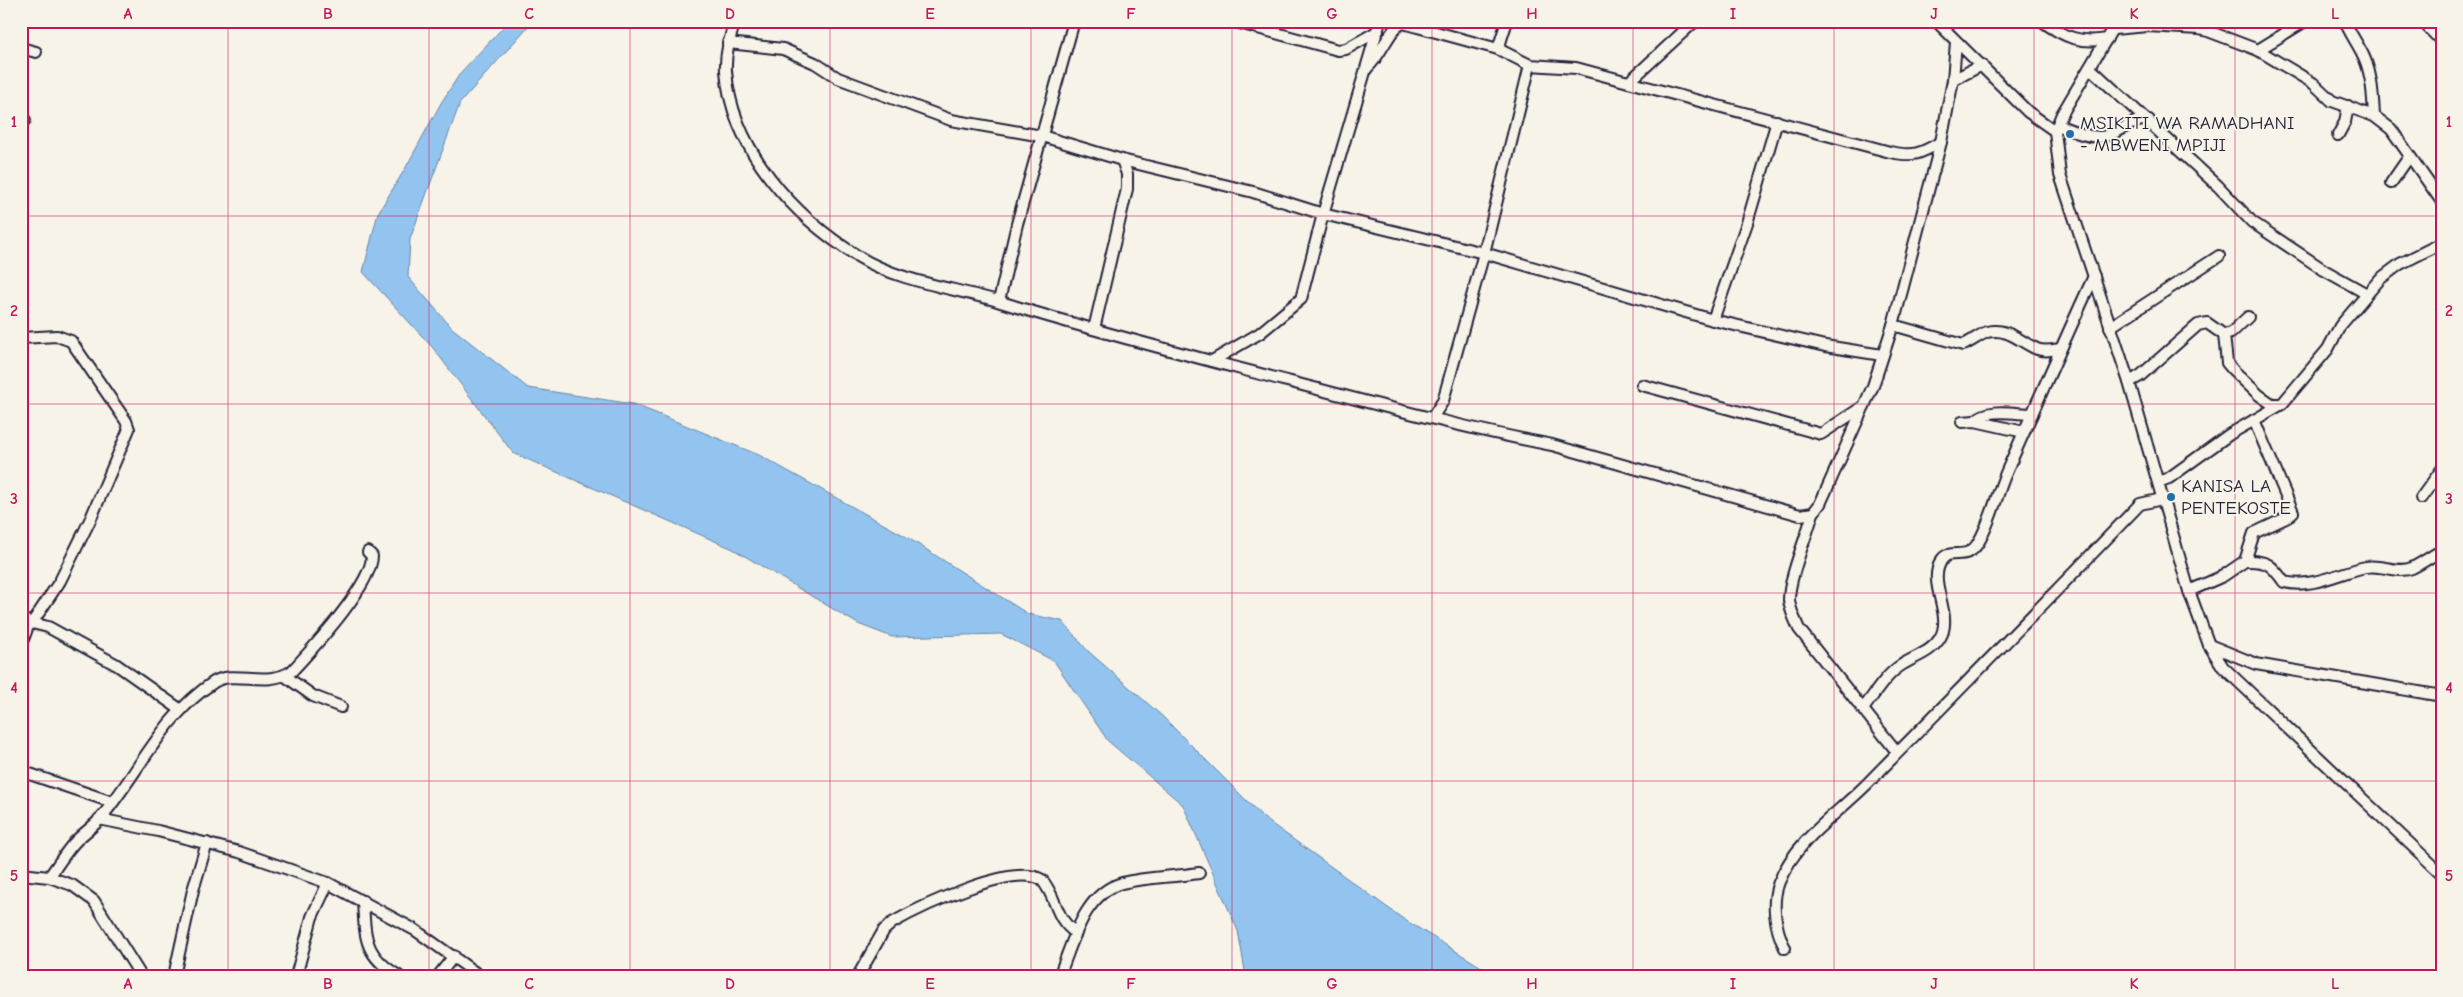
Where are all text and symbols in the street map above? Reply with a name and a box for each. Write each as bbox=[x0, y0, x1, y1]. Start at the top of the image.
text: A bbox=[124, 5, 133, 23]
text: B bbox=[323, 5, 333, 23]
text: C bbox=[524, 5, 534, 23]
text: D bbox=[725, 5, 735, 23]
text: E bbox=[925, 5, 935, 23]
text: F bbox=[1126, 5, 1136, 23]
text: G bbox=[1326, 5, 1338, 23]
text: H bbox=[1526, 5, 1538, 23]
text: I bbox=[1730, 5, 1736, 23]
text: J bbox=[1930, 5, 1938, 23]
text: K bbox=[2129, 5, 2139, 23]
text: L bbox=[2331, 5, 2339, 23]
place label: MSIKITI WA RAMADHANI - MBWENI MPIJI bbox=[2080, 112, 2295, 156]
text: 1 bbox=[11, 113, 17, 131]
text: 1 bbox=[2446, 113, 2452, 131]
marker: MSIKITI WA RAMADHANI - MBWENI MPIJI bbox=[2064, 128, 2076, 140]
text: 2 bbox=[10, 302, 18, 320]
text: 2 bbox=[2445, 302, 2453, 320]
place label: KANISA LA PENTEKOSTE bbox=[2181, 475, 2291, 519]
text: 3 bbox=[10, 490, 18, 508]
text: 3 bbox=[2445, 490, 2453, 508]
marker: KANISA LA PENTEKOSTE bbox=[2165, 491, 2177, 503]
text: 4 bbox=[10, 679, 18, 697]
text: 4 bbox=[2445, 679, 2453, 697]
text: 5 bbox=[10, 867, 18, 885]
text: 5 bbox=[2445, 867, 2453, 885]
text: A bbox=[124, 975, 133, 993]
text: B bbox=[323, 975, 333, 993]
text: C bbox=[524, 975, 534, 993]
text: D bbox=[725, 975, 735, 993]
text: E bbox=[925, 975, 935, 993]
text: F bbox=[1126, 975, 1136, 993]
text: G bbox=[1326, 975, 1338, 993]
text: H bbox=[1526, 975, 1538, 993]
text: I bbox=[1730, 975, 1736, 993]
text: J bbox=[1930, 975, 1938, 993]
text: K bbox=[2129, 975, 2139, 993]
text: L bbox=[2331, 975, 2339, 993]

